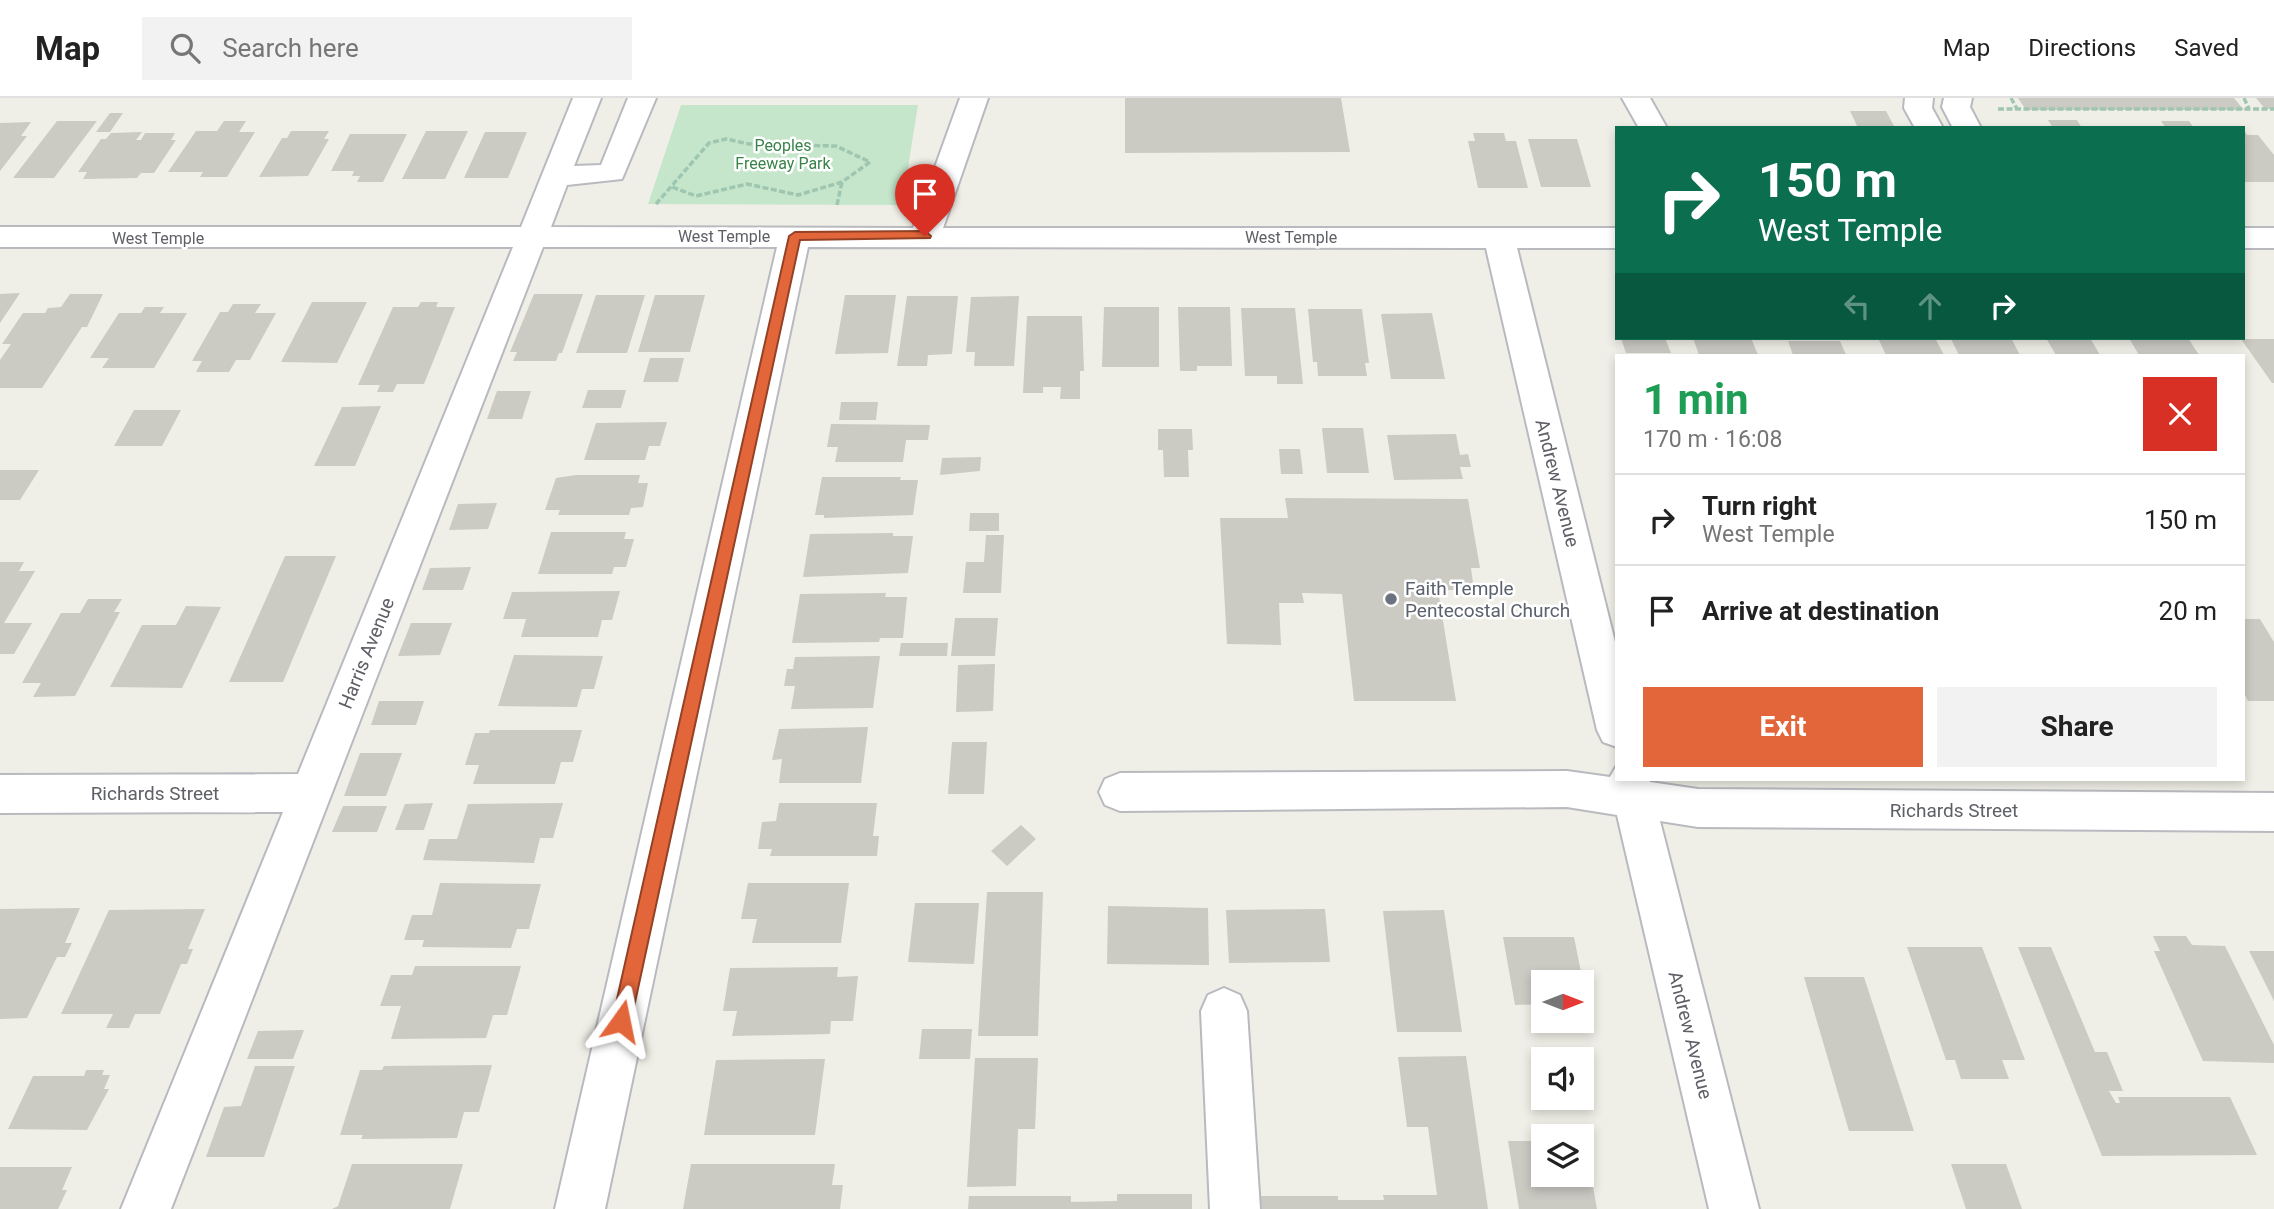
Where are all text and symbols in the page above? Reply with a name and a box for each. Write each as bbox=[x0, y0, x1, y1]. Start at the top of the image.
search box bbox=[142, 17, 632, 80]
text: Map bbox=[35, 29, 100, 68]
icon: search bbox=[166, 29, 204, 67]
text: Search here bbox=[222, 33, 359, 63]
text: Map bbox=[1943, 34, 1990, 62]
text: Directions bbox=[2028, 34, 2136, 62]
text: Saved bbox=[2174, 34, 2239, 62]
park label: Peoples Freeway Park bbox=[735, 136, 832, 173]
text: 150 m bbox=[1758, 152, 1897, 209]
icon: right bbox=[1643, 154, 1734, 245]
pin bbox=[895, 164, 955, 236]
icon: arrive bbox=[906, 175, 944, 213]
text: West Temple bbox=[1758, 211, 1942, 249]
street label: West Temple bbox=[678, 227, 770, 246]
street label: West Temple bbox=[1245, 228, 1337, 247]
street label: West Temple bbox=[112, 229, 204, 248]
icon: left bbox=[1838, 287, 1876, 325]
icon: ahead bbox=[1911, 287, 1949, 325]
icon: right bbox=[1984, 287, 2022, 325]
text: 1 min bbox=[1643, 375, 1749, 424]
button: close bbox=[2143, 377, 2217, 451]
street label: Andrew Avenue bbox=[1531, 417, 1585, 549]
text: 170 m · 16:08 bbox=[1643, 426, 1782, 453]
text: Turn right bbox=[1702, 491, 1817, 521]
icon: right bbox=[1643, 501, 1681, 539]
text: 150 m bbox=[2144, 505, 2217, 535]
text: West Temple bbox=[1702, 521, 1835, 548]
place label: Faith Temple Pentecostal Church bbox=[1405, 577, 1570, 622]
marker: Faith Temple Pentecostal Church bbox=[1383, 591, 1399, 607]
icon: arrive bbox=[1643, 592, 1681, 630]
street label: Harris Avenue bbox=[334, 594, 399, 712]
text: Arrive at destination bbox=[1702, 596, 1939, 626]
text: 20 m bbox=[2159, 596, 2217, 626]
button: Exit bbox=[1643, 687, 1923, 767]
button: Share bbox=[1937, 687, 2217, 767]
street label: Richards Street bbox=[91, 782, 219, 805]
street label: Richards Street bbox=[1890, 799, 2018, 822]
street label: Andrew Avenue bbox=[1664, 969, 1718, 1101]
north arrow bbox=[1531, 970, 1594, 1032]
map controls bbox=[1531, 970, 1594, 1187]
position arrow bbox=[584, 984, 658, 1058]
button: sound bbox=[1531, 1047, 1594, 1110]
button: layers bbox=[1531, 1124, 1594, 1187]

